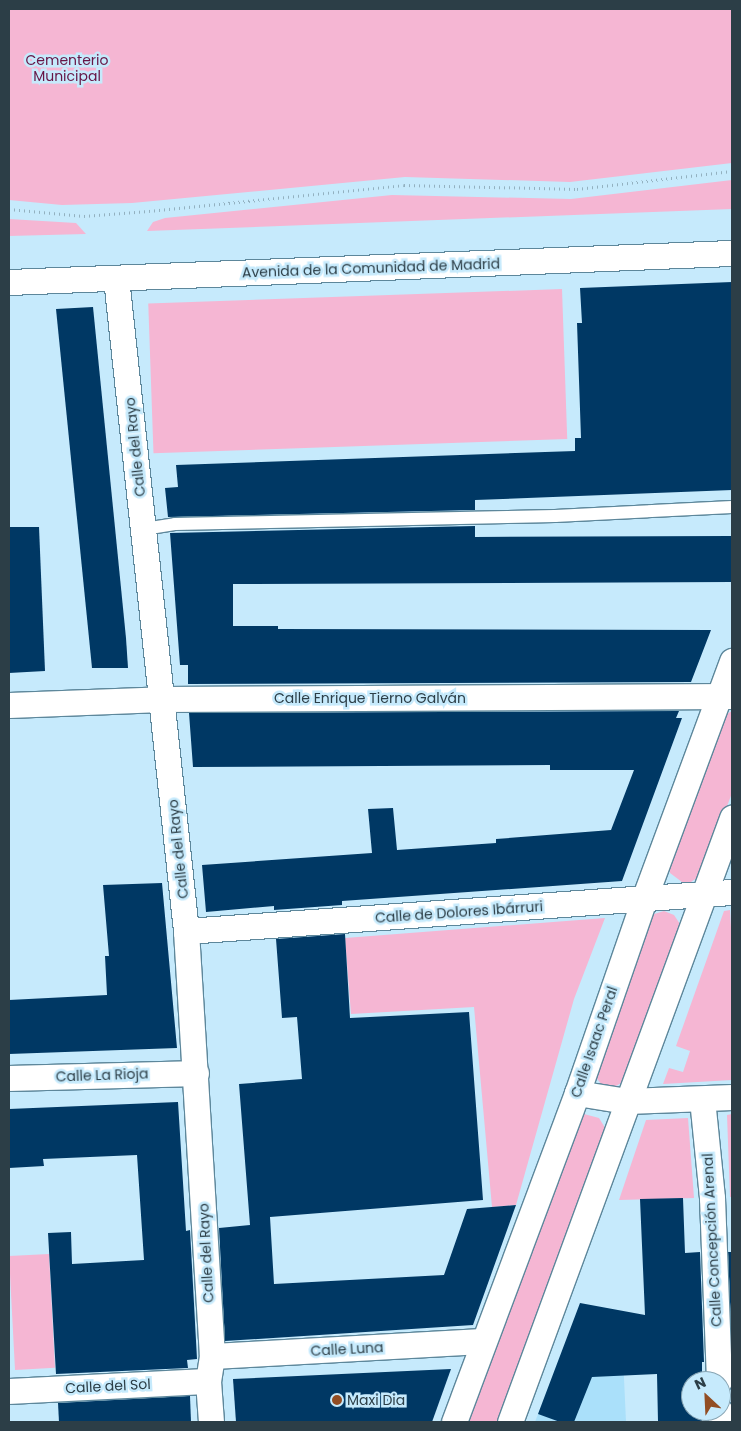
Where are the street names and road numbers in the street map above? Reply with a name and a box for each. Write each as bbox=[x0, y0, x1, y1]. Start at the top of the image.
street label: Avenida de la Comunidad de Madrid bbox=[242, 255, 500, 281]
street label: Calle del Rayo bbox=[121, 397, 149, 497]
street label: Calle Enrique Tierno Galván bbox=[274, 690, 466, 706]
street label: Calle del Rayo bbox=[164, 799, 192, 899]
street label: Calle de Dolores Ibárruri bbox=[375, 898, 543, 926]
street label: Calle Isaac Peral bbox=[567, 984, 621, 1100]
street label: Calle La Rioja bbox=[55, 1065, 149, 1085]
street label: Calle Concepción Arenal bbox=[699, 1153, 725, 1327]
street label: Calle del Rayo bbox=[195, 1203, 217, 1303]
street label: Calle Luna bbox=[310, 1339, 384, 1359]
street label: Calle del Sol bbox=[65, 1375, 151, 1397]

